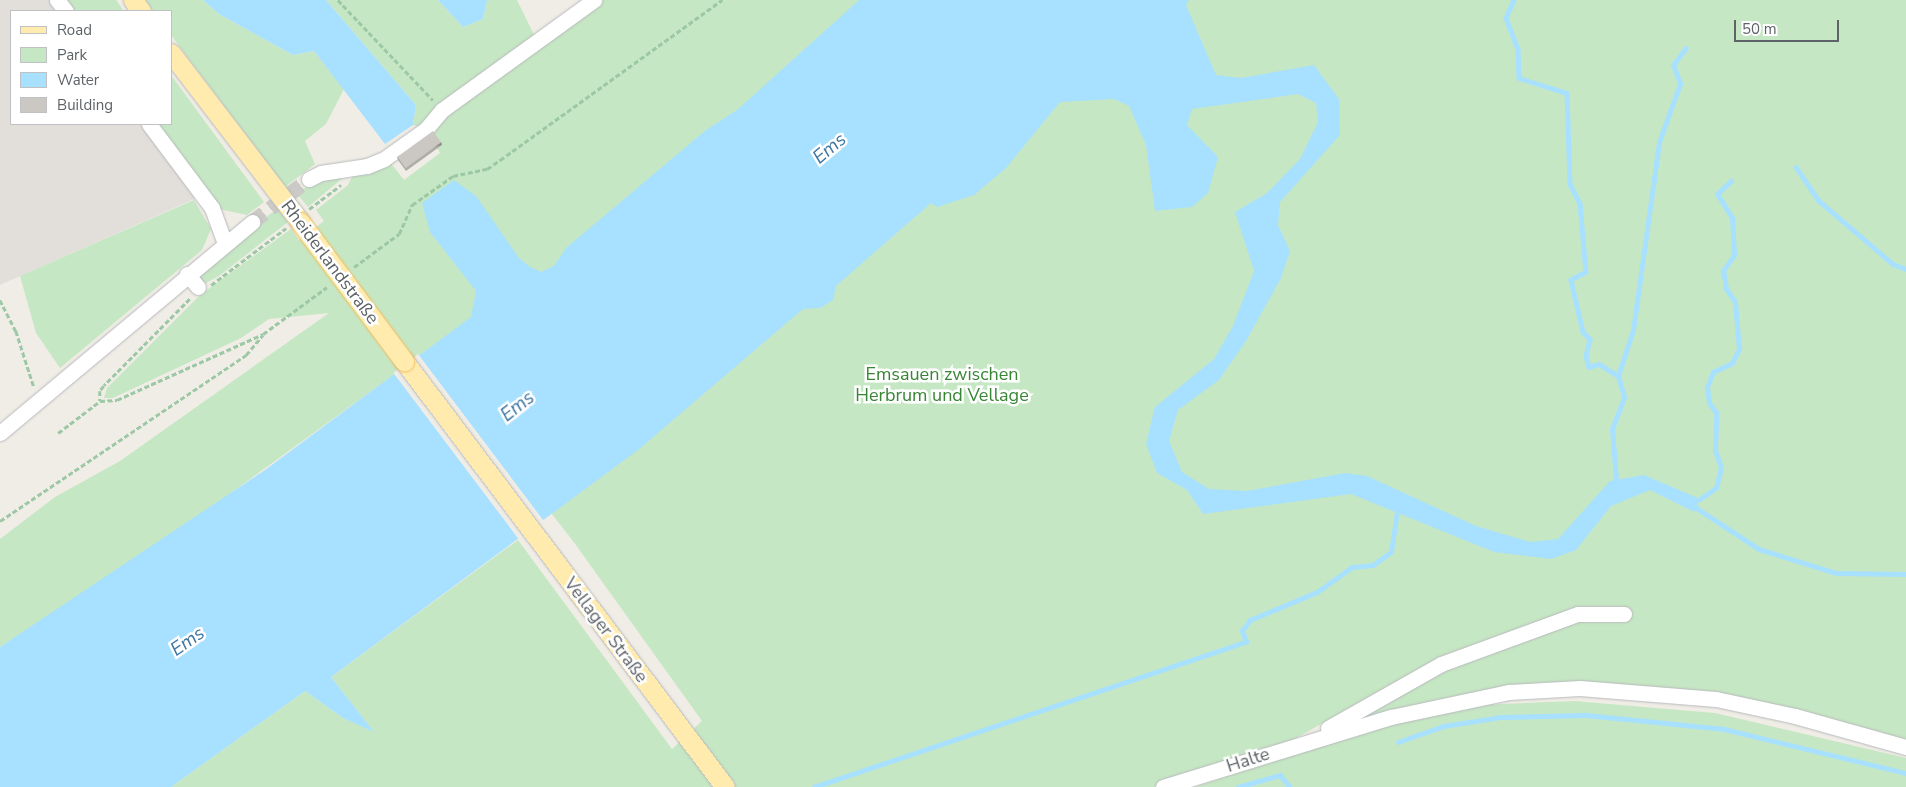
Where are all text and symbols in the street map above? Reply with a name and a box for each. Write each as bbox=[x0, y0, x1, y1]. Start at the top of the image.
legend bbox=[10, 10, 172, 125]
scale bar bbox=[1736, 10, 1841, 42]
text: 50 m bbox=[1742, 19, 1777, 39]
text: Road bbox=[57, 20, 92, 40]
text: Park bbox=[57, 45, 87, 65]
text: Water bbox=[57, 70, 99, 90]
text: Building bbox=[57, 95, 113, 115]
water label: Ems bbox=[809, 129, 851, 169]
street label: Rheiderlandstraße bbox=[276, 196, 384, 328]
park label: Emsauen zwischen Herbrum und Vellage bbox=[855, 364, 1029, 406]
water label: Ems bbox=[497, 387, 539, 427]
street label: Vellager Straße bbox=[559, 573, 653, 687]
water label: Ems bbox=[167, 622, 209, 662]
street label: Halte bbox=[1224, 743, 1272, 777]

